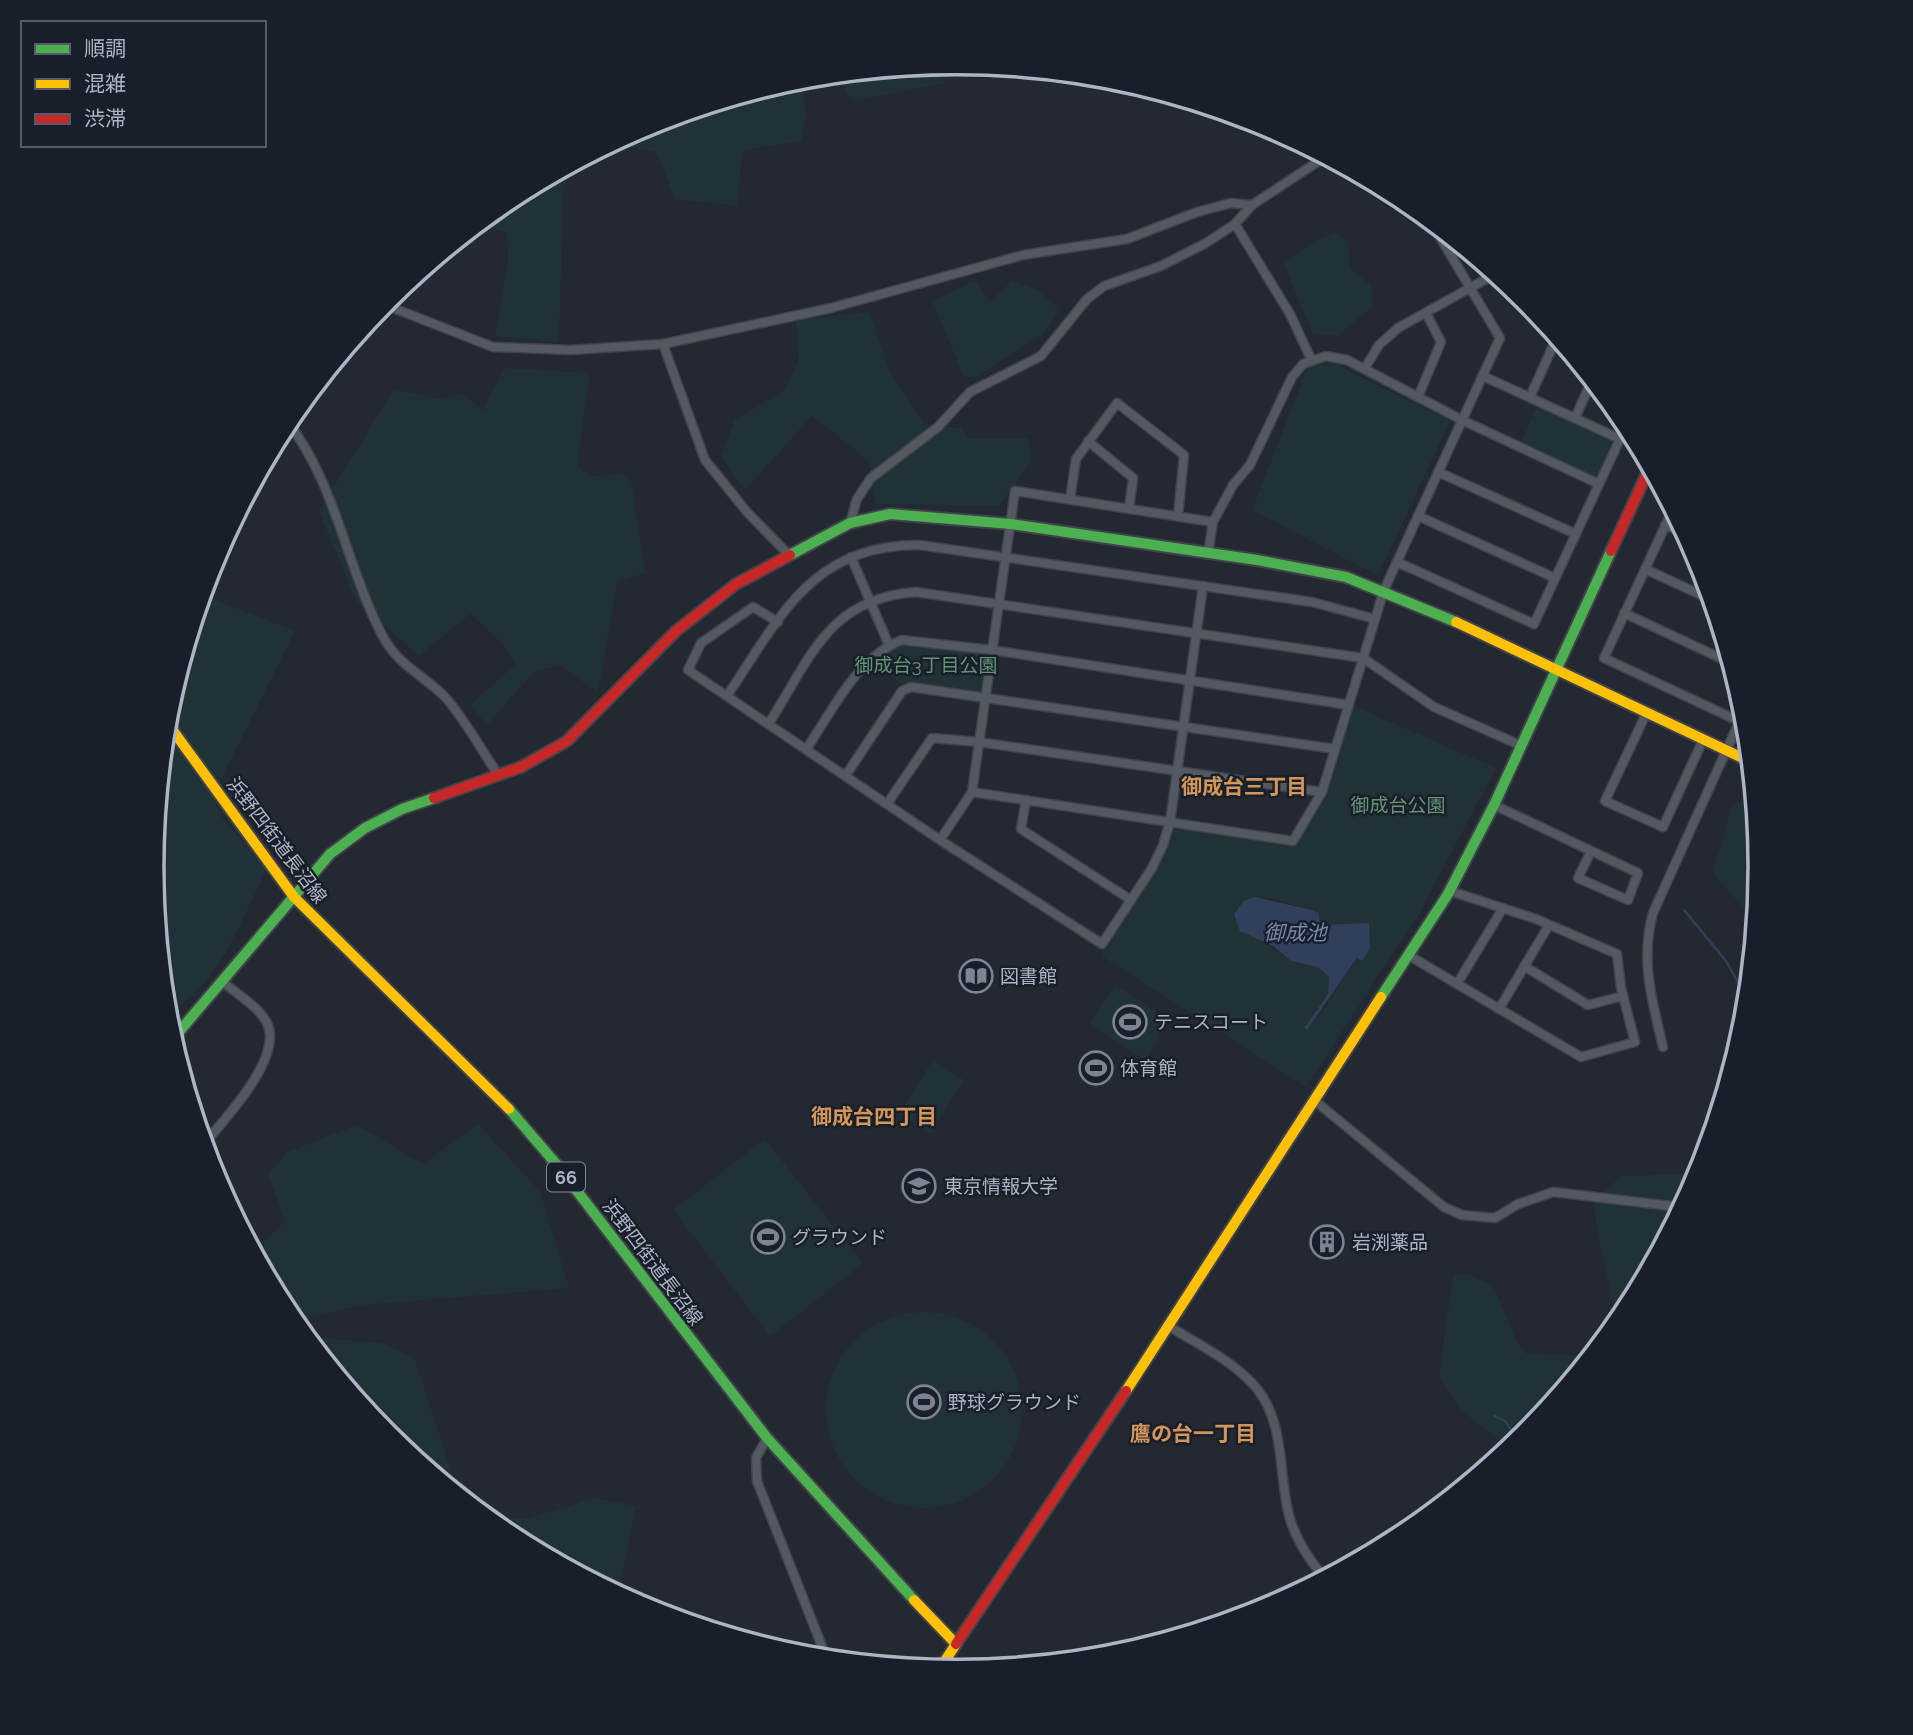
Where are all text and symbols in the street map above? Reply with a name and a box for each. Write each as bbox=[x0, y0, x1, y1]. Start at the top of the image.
legend bbox=[21, 21, 266, 147]
text: 順調 bbox=[84, 36, 126, 61]
text: 混雑 bbox=[84, 71, 126, 96]
text: 渋滞 bbox=[84, 106, 126, 131]
park label: 御成台3丁目公園 bbox=[854, 654, 998, 676]
street label: 浜野四街道長沼線 bbox=[222, 773, 332, 907]
district label: 御成台三丁目 bbox=[1181, 774, 1307, 799]
park label: 御成台公園 bbox=[1350, 794, 1446, 816]
water label: 御成池 bbox=[1264, 920, 1328, 945]
library icon: 図書館 bbox=[957, 957, 995, 995]
place label: 図書館 bbox=[1000, 965, 1057, 987]
sports icon: テニスコート bbox=[1111, 1003, 1149, 1041]
place label: テニスコート bbox=[1154, 1011, 1268, 1033]
sports icon: 体育館 bbox=[1077, 1049, 1115, 1087]
place label: 体育館 bbox=[1120, 1057, 1177, 1079]
district label: 御成台四丁目 bbox=[811, 1104, 937, 1129]
road number: 66 bbox=[547, 1162, 585, 1192]
school or university icon: 東京情報大学 bbox=[900, 1167, 938, 1205]
place label: 東京情報大学 bbox=[944, 1175, 1058, 1197]
street label: 浜野四街道長沼線 bbox=[598, 1195, 708, 1329]
sports icon: グラウンド bbox=[749, 1218, 787, 1256]
building icon: 岩渕薬品 bbox=[1308, 1223, 1346, 1261]
place label: グラウンド bbox=[792, 1226, 887, 1248]
place label: 岩渕薬品 bbox=[1352, 1231, 1428, 1253]
sports icon: 野球グラウンド bbox=[905, 1383, 943, 1421]
place label: 野球グラウンド bbox=[948, 1391, 1081, 1413]
district label: 鷹の台一丁目 bbox=[1130, 1421, 1256, 1446]

